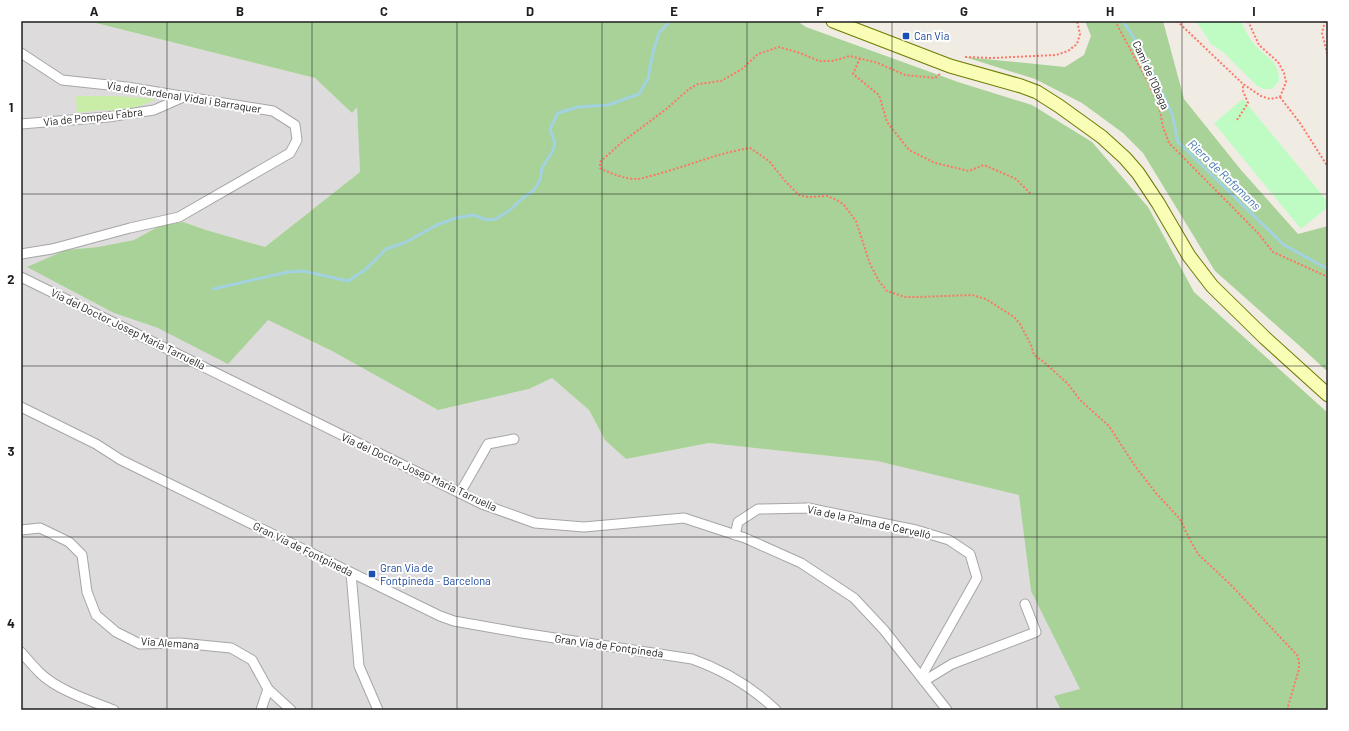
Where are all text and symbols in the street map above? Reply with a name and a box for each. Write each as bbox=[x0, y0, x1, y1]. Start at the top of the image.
text: A bbox=[90, 3, 99, 19]
text: B bbox=[236, 3, 244, 19]
text: C bbox=[380, 3, 388, 19]
text: D bbox=[526, 3, 534, 19]
text: E bbox=[670, 3, 678, 19]
text: F bbox=[816, 3, 824, 19]
text: G bbox=[960, 3, 968, 19]
text: H bbox=[1106, 3, 1114, 19]
text: I bbox=[1252, 3, 1256, 19]
place label: Can Via bbox=[914, 29, 949, 42]
marker: Can Via bbox=[901, 31, 911, 41]
street label: Camí de l'Obaga bbox=[1130, 38, 1172, 111]
street label: Via del Cardenal Vidal i Barraquer bbox=[106, 78, 262, 115]
text: 1 bbox=[9, 99, 13, 115]
street label: Via de Pompeu Fabra bbox=[43, 105, 143, 128]
water label: Riera de Rafamans bbox=[1186, 136, 1264, 213]
text: 2 bbox=[7, 271, 15, 287]
street label: Via del Doctor Josep Maria Tarruella bbox=[49, 285, 208, 372]
street label: Via del Doctor Josep Maria Tarruella bbox=[339, 430, 499, 513]
text: 3 bbox=[7, 443, 15, 459]
street label: Via de la Palma de Cervelló bbox=[806, 502, 932, 541]
street label: Gran Via de Fontpineda bbox=[251, 519, 355, 578]
place label: Gran Via de Fontpineda - Barcelona bbox=[380, 561, 491, 587]
marker: Gran Via de Fontpineda - Barcelona bbox=[367, 569, 377, 579]
text: 4 bbox=[7, 615, 15, 631]
street label: Gran Via de Fontpineda bbox=[554, 631, 664, 660]
street label: Via Alemana bbox=[140, 634, 200, 651]

